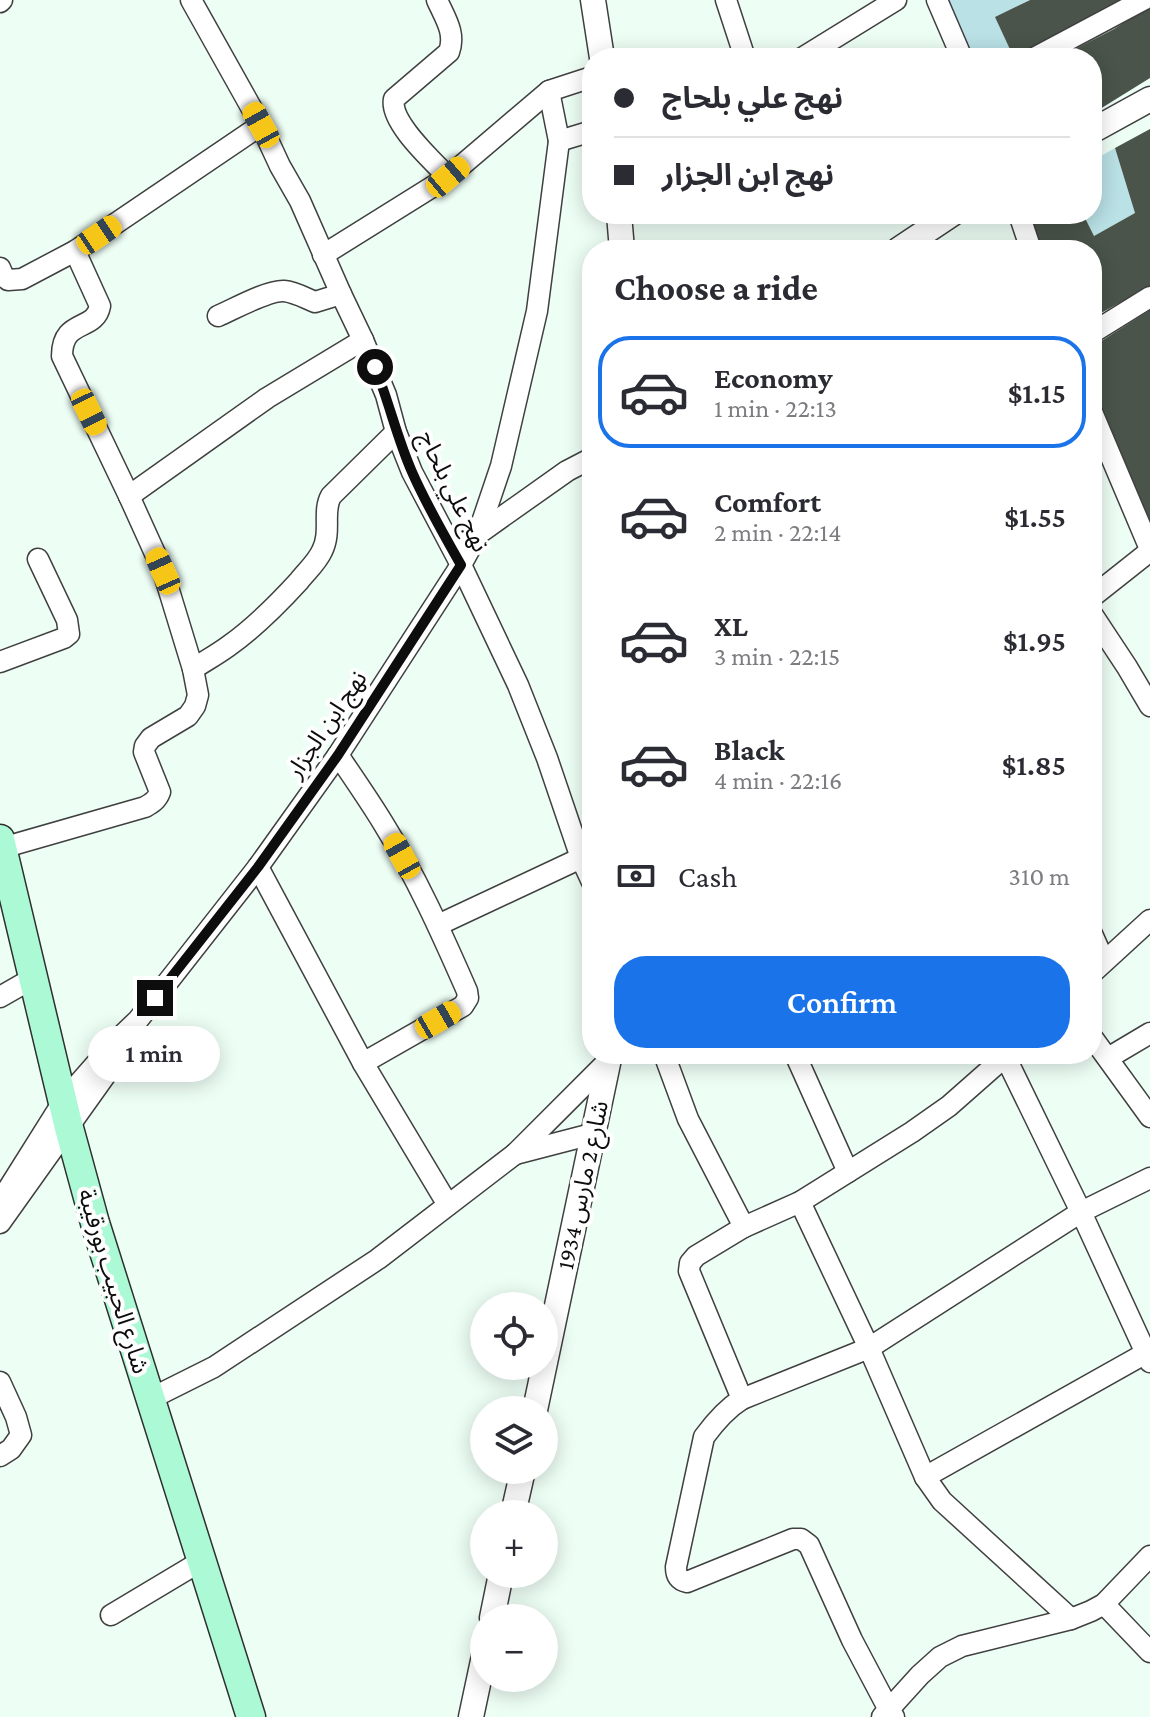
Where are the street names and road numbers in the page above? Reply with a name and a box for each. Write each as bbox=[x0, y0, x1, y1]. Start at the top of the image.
street label: نهج علي بلحاج bbox=[408, 426, 495, 558]
street label: نهج ابن الجزار bbox=[280, 665, 375, 786]
street label: شارع 2 مارس 1934 bbox=[551, 1098, 617, 1273]
street label: شارع الحبيب بورقيبة bbox=[69, 1185, 155, 1378]

